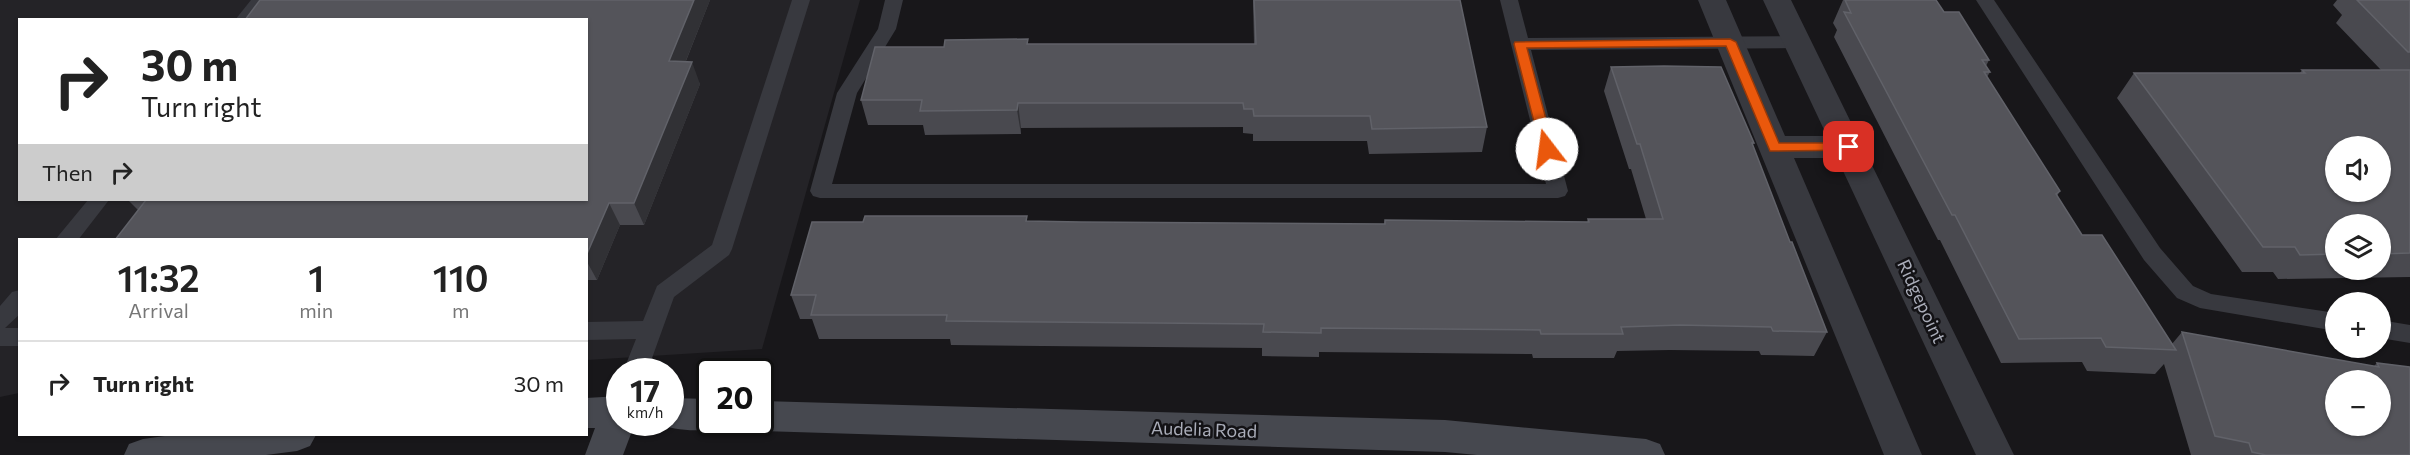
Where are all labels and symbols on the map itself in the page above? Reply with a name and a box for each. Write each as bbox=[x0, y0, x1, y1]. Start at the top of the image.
position arrow bbox=[1515, 117, 1579, 181]
pin bbox=[1823, 121, 1874, 172]
street label: Ridgepoint bbox=[1893, 256, 1951, 346]
speed limit sign: 20 bbox=[696, 358, 774, 436]
street label: Audelia Road bbox=[1151, 416, 1257, 442]

